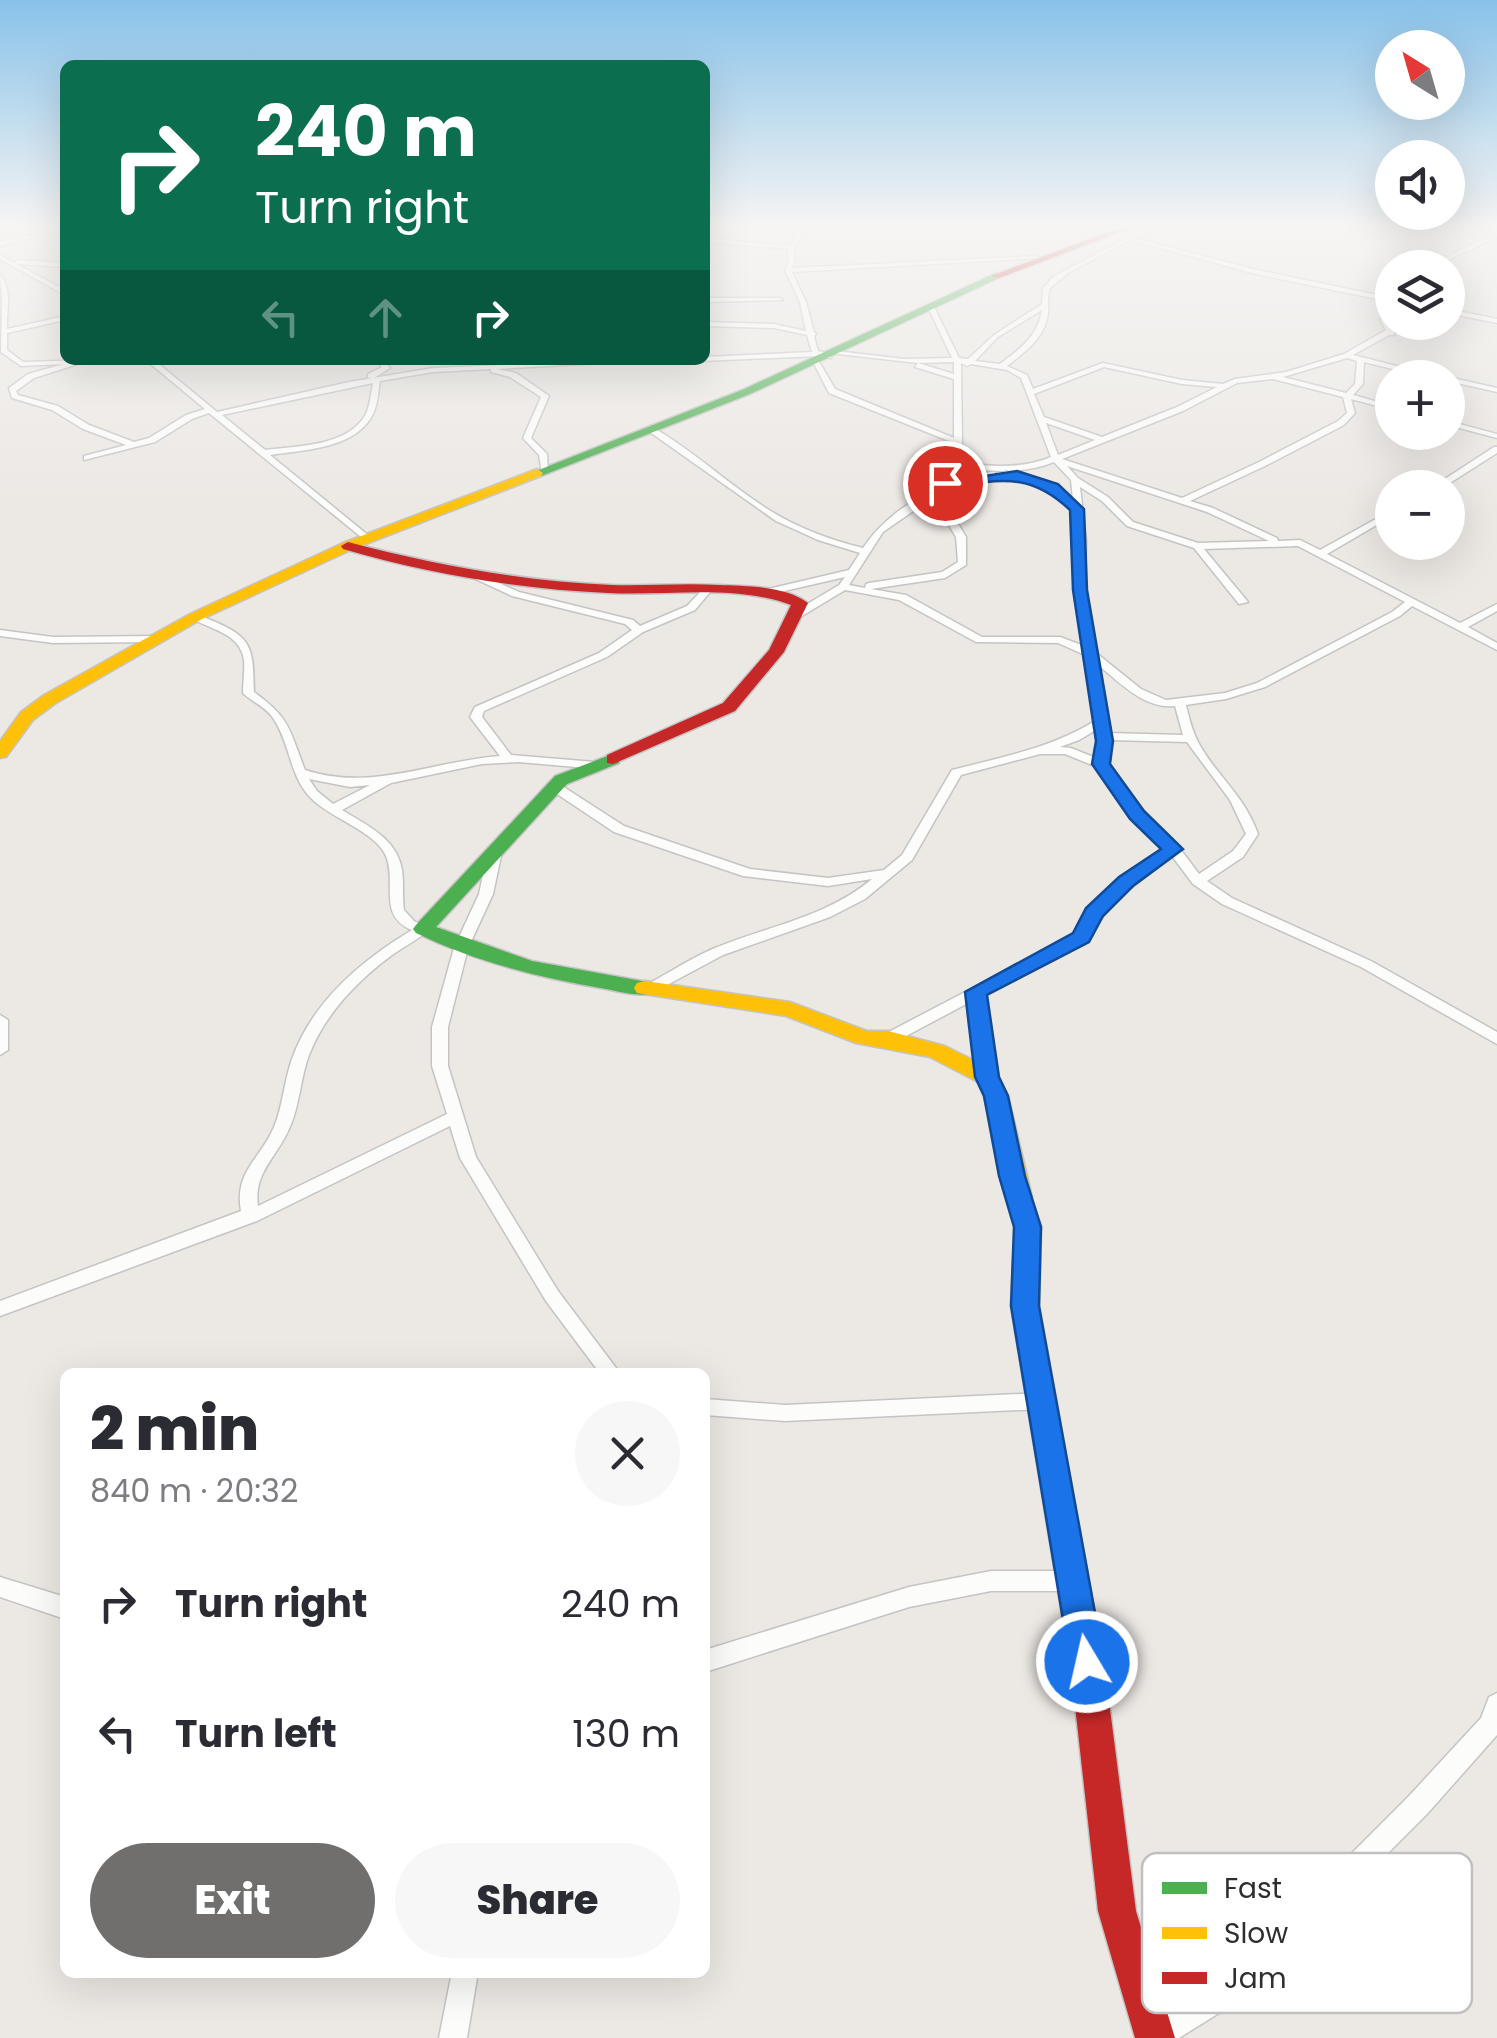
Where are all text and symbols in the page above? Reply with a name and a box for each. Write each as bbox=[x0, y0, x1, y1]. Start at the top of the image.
north arrow bbox=[1375, 30, 1465, 120]
map controls bbox=[1375, 30, 1465, 560]
text: 240 m bbox=[255, 82, 477, 181]
icon: right bbox=[90, 100, 220, 230]
button: sound bbox=[1375, 140, 1465, 230]
text: Turn right bbox=[255, 176, 469, 239]
button: layers bbox=[1375, 250, 1465, 340]
icon: left bbox=[253, 290, 308, 345]
icon: ahead bbox=[358, 290, 413, 345]
icon: right bbox=[463, 290, 518, 345]
button: + bbox=[1375, 360, 1465, 450]
pin bbox=[903, 441, 988, 526]
icon: arrive bbox=[918, 456, 973, 511]
button: − bbox=[1375, 470, 1465, 560]
text: 2 min bbox=[90, 1387, 259, 1471]
button: close bbox=[575, 1401, 680, 1506]
text: 840 m · 20:32 bbox=[90, 1468, 298, 1513]
icon: right bbox=[90, 1576, 145, 1631]
text: Turn right bbox=[175, 1577, 367, 1630]
text: 240 m bbox=[561, 1577, 680, 1630]
position arrow bbox=[1035, 1610, 1139, 1714]
icon: left bbox=[90, 1706, 145, 1761]
text: Turn left bbox=[175, 1707, 337, 1760]
text: 130 m bbox=[572, 1707, 680, 1760]
button: Exit bbox=[90, 1843, 375, 1958]
button: Share bbox=[395, 1843, 680, 1958]
legend bbox=[1142, 1853, 1472, 2013]
text: Fast bbox=[1224, 1869, 1282, 1908]
text: Slow bbox=[1224, 1914, 1288, 1953]
text: Jam bbox=[1224, 1959, 1287, 1998]

